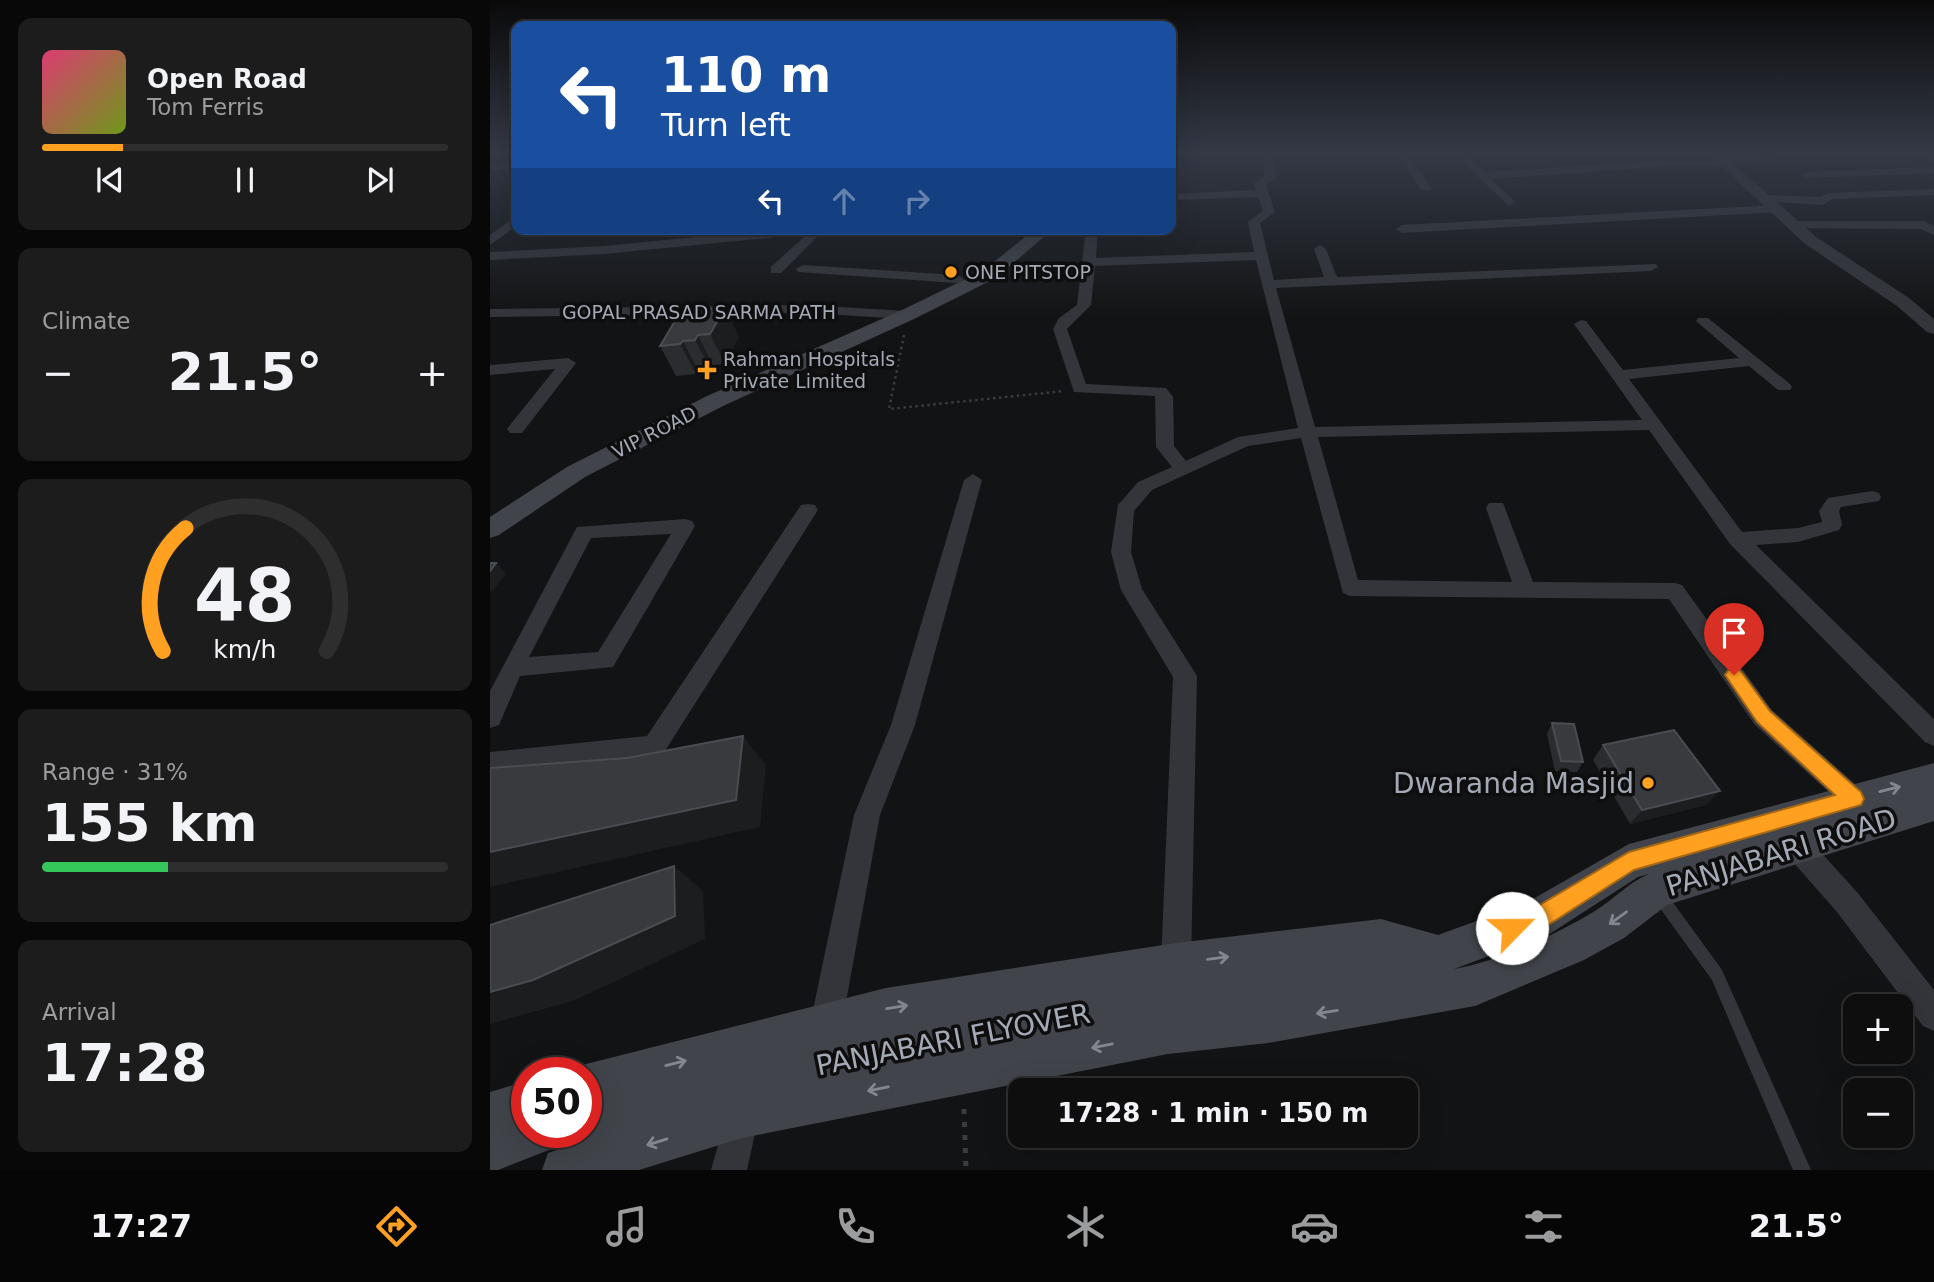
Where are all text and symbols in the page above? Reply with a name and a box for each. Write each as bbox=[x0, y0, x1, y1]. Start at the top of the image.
text: 110 m bbox=[661, 47, 831, 104]
icon: left bbox=[546, 49, 637, 140]
text: Open Road bbox=[147, 64, 307, 94]
text: Tom Ferris bbox=[147, 94, 264, 120]
text: Turn left bbox=[661, 106, 791, 144]
icon: previous bbox=[91, 161, 129, 199]
icon: pause bbox=[226, 161, 264, 199]
icon: next bbox=[361, 161, 399, 199]
icon: left bbox=[752, 182, 790, 220]
icon: ahead bbox=[825, 182, 863, 220]
icon: right bbox=[898, 182, 936, 220]
place label: ONE PITSTOP bbox=[965, 261, 1091, 283]
marker: ONE PITSTOP bbox=[943, 264, 959, 280]
street label: GOPAL PRASAD SARMA PATH bbox=[562, 301, 836, 323]
text: Climate bbox=[42, 308, 131, 334]
text: 21.5° bbox=[168, 342, 322, 402]
place label: Rahman Hospitals Private Limited bbox=[723, 348, 895, 392]
text: − bbox=[42, 351, 74, 395]
text: + bbox=[416, 351, 448, 395]
marker: Rahman Hospitals Private Limited bbox=[697, 360, 717, 380]
street label: VIP ROAD bbox=[608, 401, 700, 463]
text: 48 bbox=[194, 553, 296, 638]
pin bbox=[1704, 603, 1764, 675]
icon: arrive bbox=[1715, 614, 1753, 652]
text: km/h bbox=[213, 635, 277, 664]
text: Range · 31% bbox=[42, 759, 188, 785]
place label: Dwaranda Masjid bbox=[1393, 767, 1634, 800]
marker: Dwaranda Masjid bbox=[1640, 775, 1656, 791]
one-way arrow bbox=[1878, 782, 1901, 795]
text: 155 km bbox=[42, 793, 257, 853]
street label: PANJABARI ROAD bbox=[1662, 802, 1900, 903]
position arrow bbox=[1475, 891, 1549, 965]
one-way arrow bbox=[1609, 911, 1628, 925]
one-way arrow bbox=[1207, 951, 1229, 964]
map controls bbox=[1843, 994, 1913, 1148]
button: + bbox=[1843, 994, 1913, 1064]
street label: PANJABARI FLYOVER bbox=[813, 997, 1093, 1082]
text: Arrival bbox=[42, 999, 117, 1025]
one-way arrow bbox=[885, 1000, 908, 1013]
one-way arrow bbox=[1316, 1006, 1339, 1019]
text: 17:28 bbox=[42, 1033, 208, 1093]
one-way arrow bbox=[1091, 1040, 1114, 1053]
one-way arrow bbox=[664, 1056, 687, 1069]
speed limit sign: 50 bbox=[511, 1057, 602, 1148]
button: − bbox=[1843, 1078, 1913, 1148]
one-way arrow bbox=[867, 1083, 890, 1096]
text: 17:28 · 1 min · 150 m bbox=[1058, 1098, 1368, 1128]
one-way arrow bbox=[647, 1136, 669, 1149]
icon: directions bbox=[372, 1202, 421, 1251]
icon: music bbox=[602, 1202, 651, 1251]
icon: phone bbox=[831, 1202, 880, 1251]
icon: climate bbox=[1061, 1202, 1110, 1251]
icon: car bbox=[1290, 1202, 1339, 1251]
icon: filters bbox=[1519, 1202, 1568, 1251]
text: 17:27 bbox=[90, 1207, 192, 1245]
text: 21.5° bbox=[1749, 1207, 1844, 1245]

